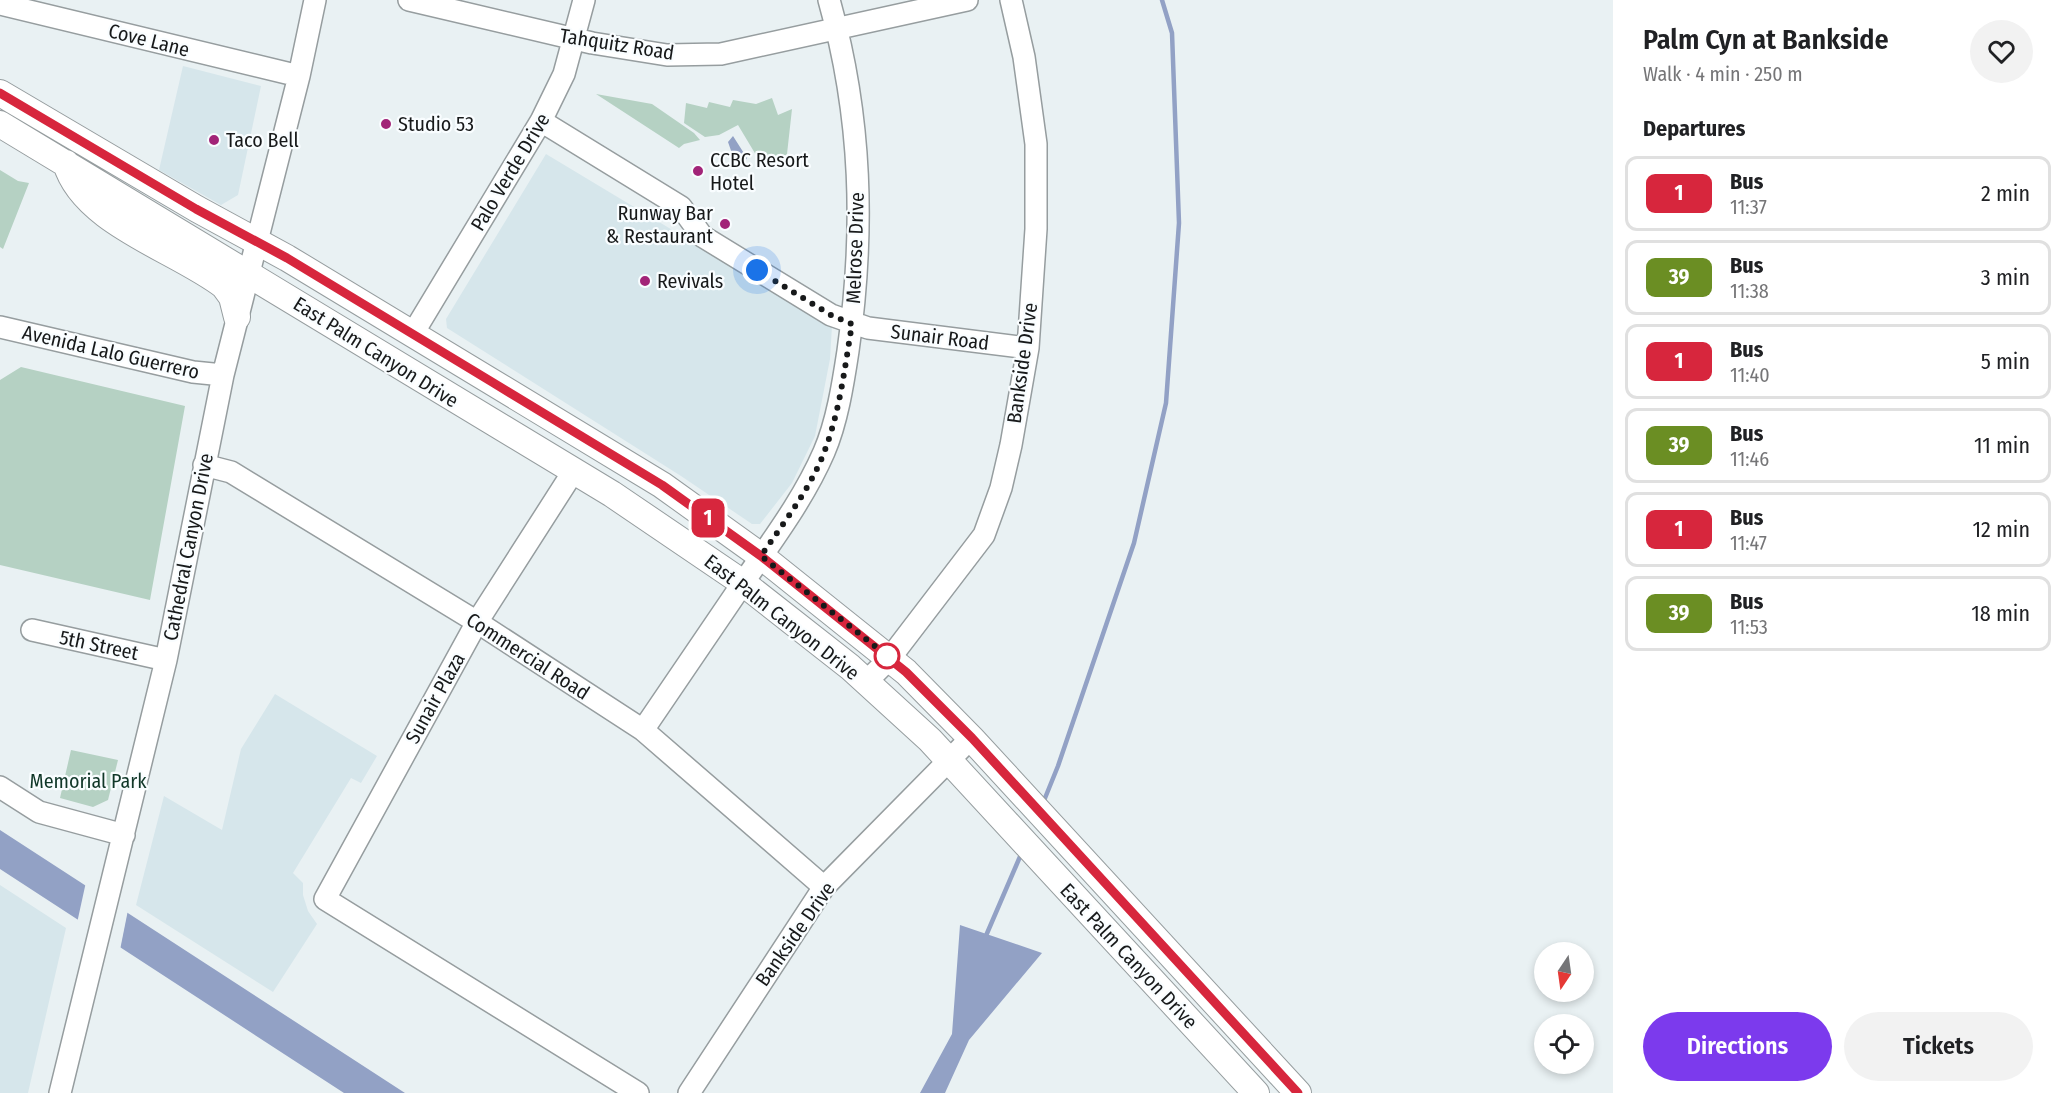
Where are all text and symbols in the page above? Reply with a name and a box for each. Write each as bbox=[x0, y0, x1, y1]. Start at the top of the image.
street label: Cove Lane bbox=[106, 18, 192, 62]
button: heart bbox=[1970, 20, 2033, 83]
street label: Tahquitz Road bbox=[558, 23, 676, 65]
text: Palm Cyn at Bankside bbox=[1643, 23, 1889, 56]
text: Walk · 4 min · 250 m bbox=[1643, 62, 1803, 86]
street label: Palo Verde Drive bbox=[465, 109, 555, 235]
place label: Studio 53 bbox=[398, 112, 474, 136]
text: Departures bbox=[1643, 115, 1745, 142]
marker: Studio 53 bbox=[379, 117, 393, 131]
place label: Taco Bell bbox=[226, 128, 299, 152]
marker: Taco Bell bbox=[207, 133, 221, 147]
place label: CCBC Resort Hotel bbox=[710, 148, 809, 195]
marker: CCBC Resort Hotel bbox=[691, 164, 705, 178]
text: Bus bbox=[1730, 168, 1763, 195]
text: 1 bbox=[1675, 180, 1683, 206]
text: 2 min bbox=[1981, 180, 2030, 207]
street label: Melrose Drive bbox=[841, 192, 869, 304]
text: 11:37 bbox=[1730, 195, 1767, 219]
place label: Runway Bar & Restaurant bbox=[606, 201, 713, 248]
marker: Runway Bar & Restaurant bbox=[718, 217, 732, 231]
text: Bus bbox=[1730, 252, 1763, 279]
your location bbox=[742, 255, 772, 285]
text: 39 bbox=[1669, 264, 1689, 290]
text: 3 min bbox=[1981, 264, 2030, 291]
place label: Revivals bbox=[657, 269, 723, 293]
marker: Revivals bbox=[638, 274, 652, 288]
text: 11:38 bbox=[1730, 279, 1769, 303]
street label: East Palm Canyon Drive bbox=[289, 291, 463, 413]
street label: Bankside Drive bbox=[1002, 301, 1042, 425]
street label: Sunair Road bbox=[889, 319, 991, 355]
street label: Avenida Lalo Guerrero bbox=[20, 320, 202, 384]
text: Bus bbox=[1730, 336, 1763, 363]
text: 1 bbox=[1675, 348, 1683, 374]
text: 5 min bbox=[1981, 348, 2030, 375]
text: 11:40 bbox=[1730, 363, 1770, 387]
text: Bus bbox=[1730, 420, 1763, 447]
text: 39 bbox=[1669, 432, 1689, 458]
text: 11 min bbox=[1974, 432, 2030, 459]
text: 11:46 bbox=[1730, 447, 1769, 471]
street label: Cathedral Canyon Drive bbox=[158, 451, 218, 643]
line badge: 1 bbox=[688, 498, 728, 538]
text: Bus bbox=[1730, 504, 1763, 531]
text: 1 bbox=[704, 505, 712, 531]
text: 1 bbox=[1675, 516, 1683, 542]
text: 12 min bbox=[1972, 516, 2030, 543]
text: 11:47 bbox=[1730, 531, 1767, 555]
street label: East Palm Canyon Drive bbox=[700, 549, 864, 685]
text: Bus bbox=[1730, 588, 1763, 615]
text: 39 bbox=[1669, 600, 1689, 626]
text: 18 min bbox=[1971, 600, 2030, 627]
street label: Commercial Road bbox=[462, 607, 594, 705]
text: 11:53 bbox=[1730, 615, 1768, 639]
street label: 5th Street bbox=[57, 625, 141, 665]
unlabelled marker bbox=[874, 643, 900, 669]
street label: Sunair Plaza bbox=[400, 648, 470, 748]
park label: Memorial Park bbox=[29, 769, 147, 793]
street label: Bankside Drive bbox=[750, 877, 840, 991]
street label: East Palm Canyon Drive bbox=[1055, 878, 1203, 1034]
north arrow bbox=[1534, 942, 1594, 1002]
map controls bbox=[1534, 942, 1594, 1074]
button: Directions bbox=[1643, 1012, 1832, 1081]
button: Tickets bbox=[1844, 1012, 2033, 1081]
button: locate bbox=[1534, 1014, 1594, 1074]

